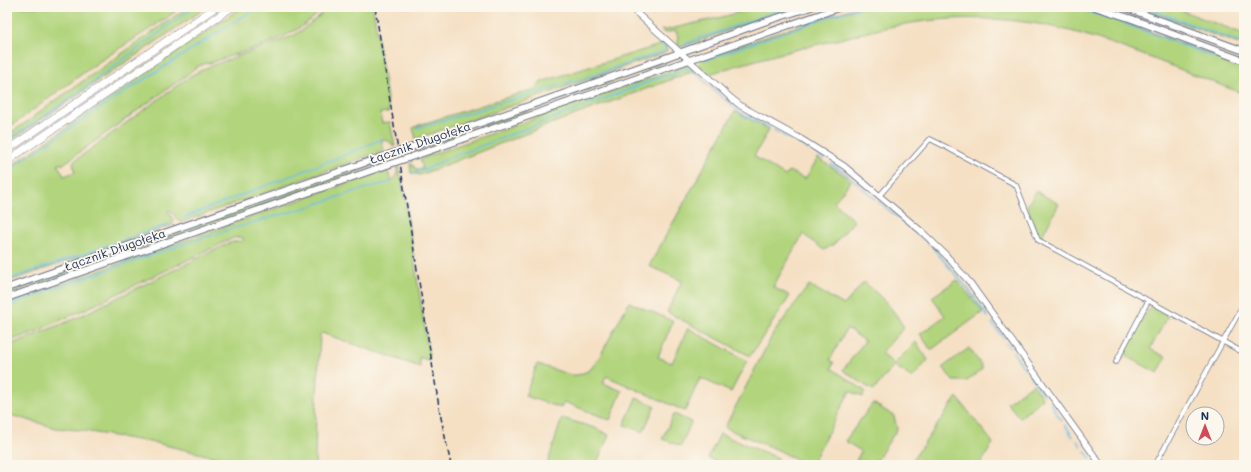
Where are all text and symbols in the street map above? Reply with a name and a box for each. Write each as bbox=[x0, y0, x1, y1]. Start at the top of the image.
street label: Łącznik Długołęka bbox=[367, 117, 473, 167]
street label: Łącznik Długołęka bbox=[62, 224, 168, 274]
north arrow bbox=[1185, 406, 1225, 446]
text: N bbox=[1201, 408, 1209, 423]

